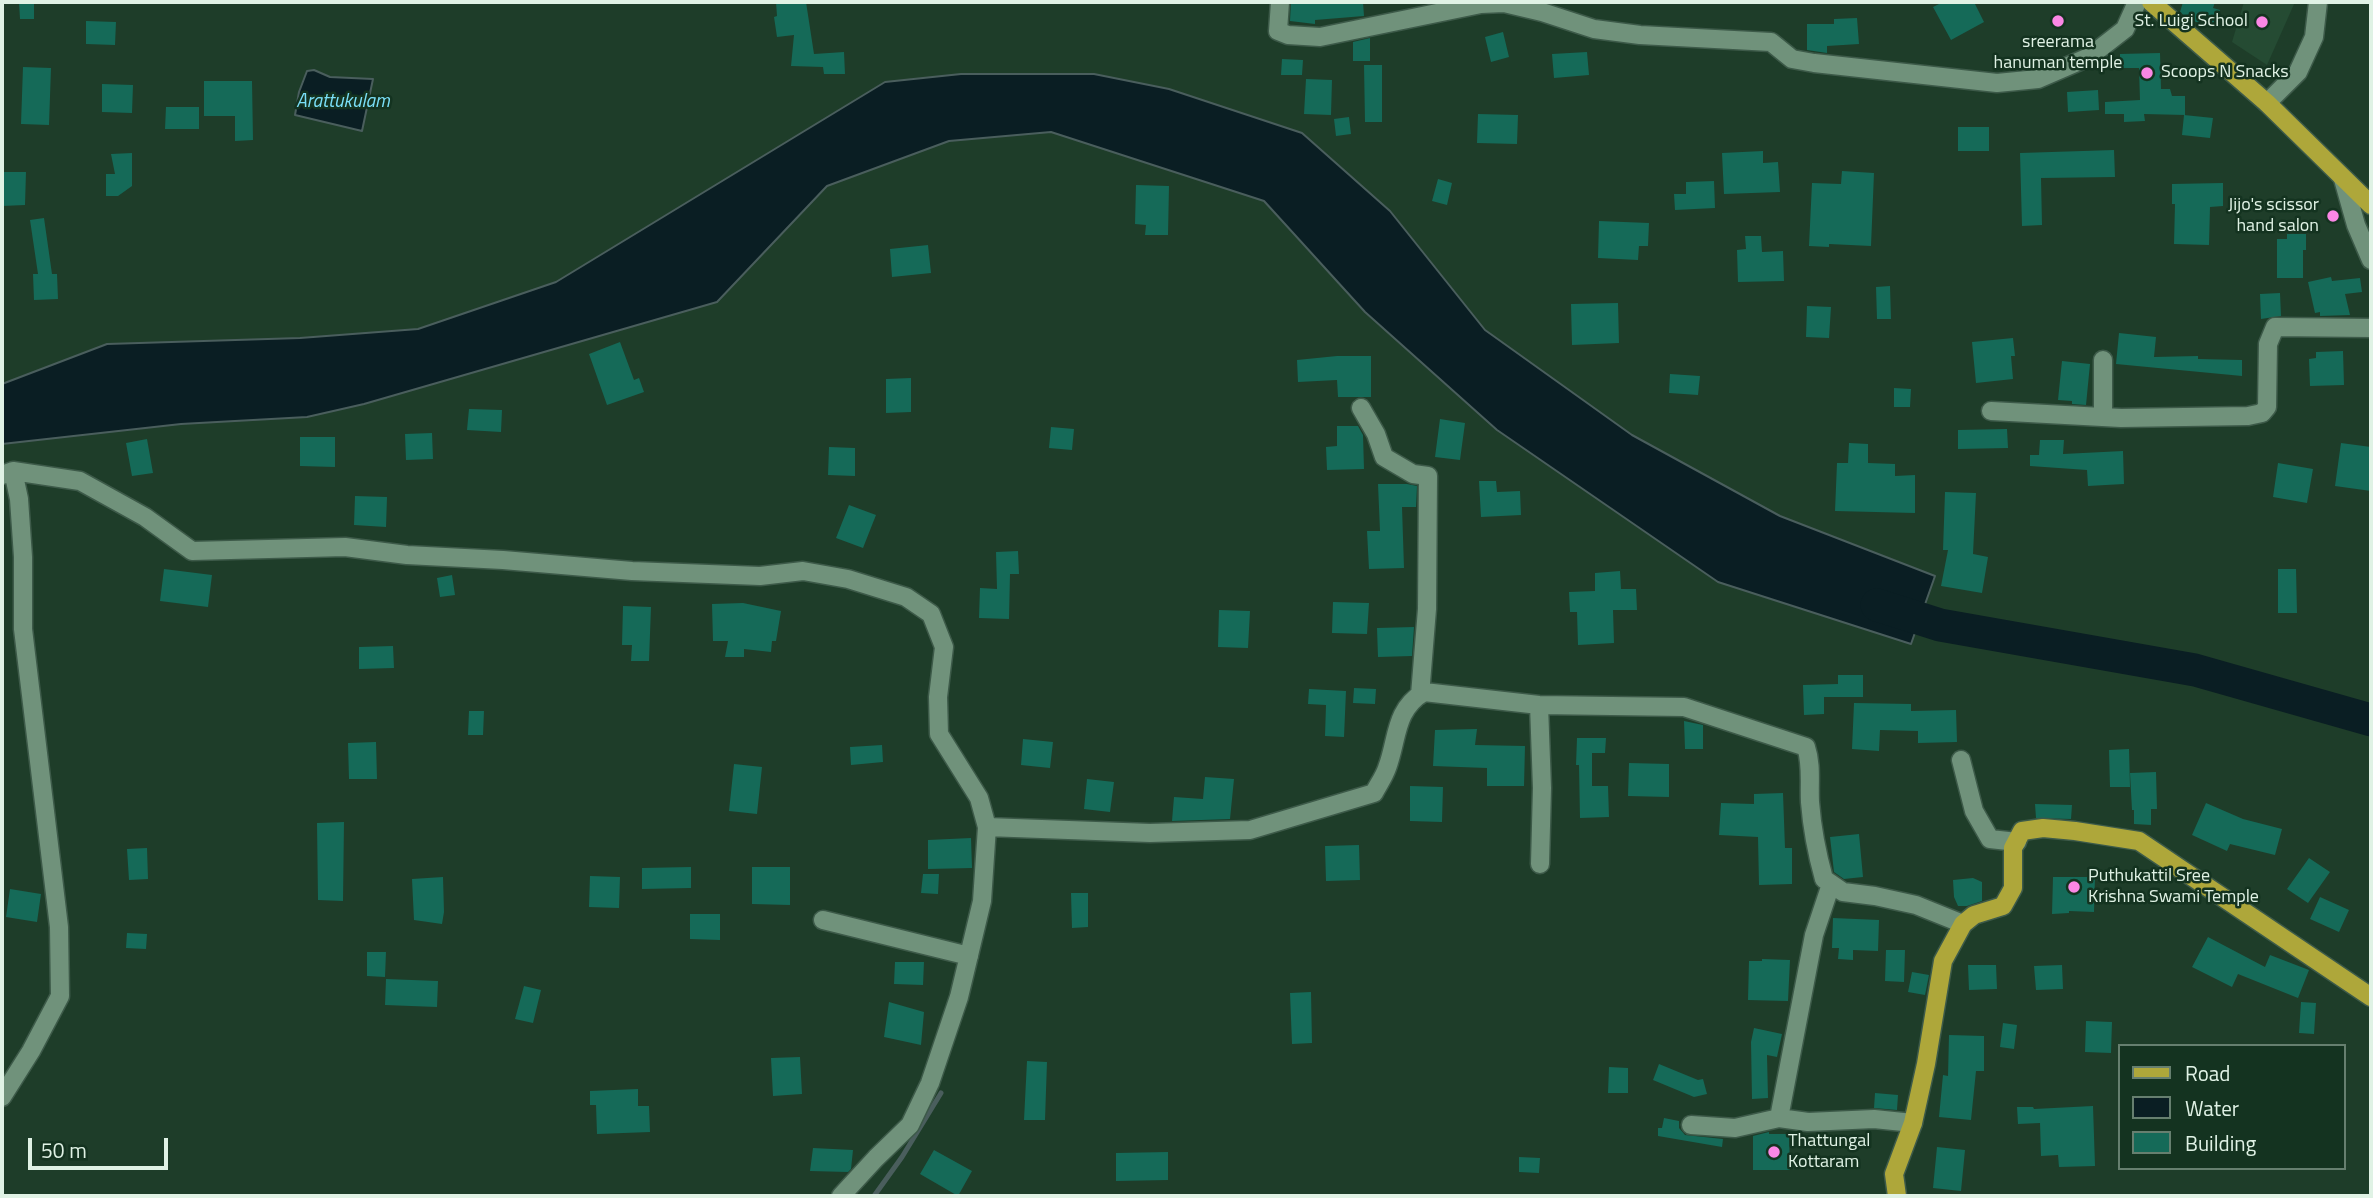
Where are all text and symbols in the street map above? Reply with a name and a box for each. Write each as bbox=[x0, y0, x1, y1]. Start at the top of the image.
place label: St. Luigi School bbox=[2135, 11, 2248, 33]
marker: sreerama hanuman temple bbox=[2050, 13, 2066, 29]
marker: St. Luigi School bbox=[2254, 14, 2270, 30]
place label: sreerama hanuman temple bbox=[1994, 32, 2122, 74]
place label: Scoops N Snacks bbox=[2161, 62, 2289, 84]
marker: Scoops N Snacks bbox=[2139, 65, 2155, 81]
water label: Arattukulam bbox=[296, 91, 390, 113]
place label: Jijo's scissor hand salon bbox=[2228, 195, 2319, 238]
marker: Jijo's scissor hand salon bbox=[2325, 208, 2341, 224]
place label: Puthukattil Sree Krishna Swami Temple bbox=[2088, 866, 2259, 908]
marker: Puthukattil Sree Krishna Swami Temple bbox=[2066, 879, 2082, 895]
legend bbox=[2118, 1044, 2345, 1170]
text: Road bbox=[2185, 1057, 2230, 1089]
text: Water bbox=[2185, 1092, 2239, 1124]
scale bar bbox=[32, 1124, 172, 1168]
text: Building bbox=[2185, 1127, 2256, 1159]
place label: Thattungal Kottaram bbox=[1788, 1131, 1870, 1174]
text: 50 m bbox=[41, 1134, 87, 1166]
marker: Thattungal Kottaram bbox=[1766, 1144, 1782, 1160]

